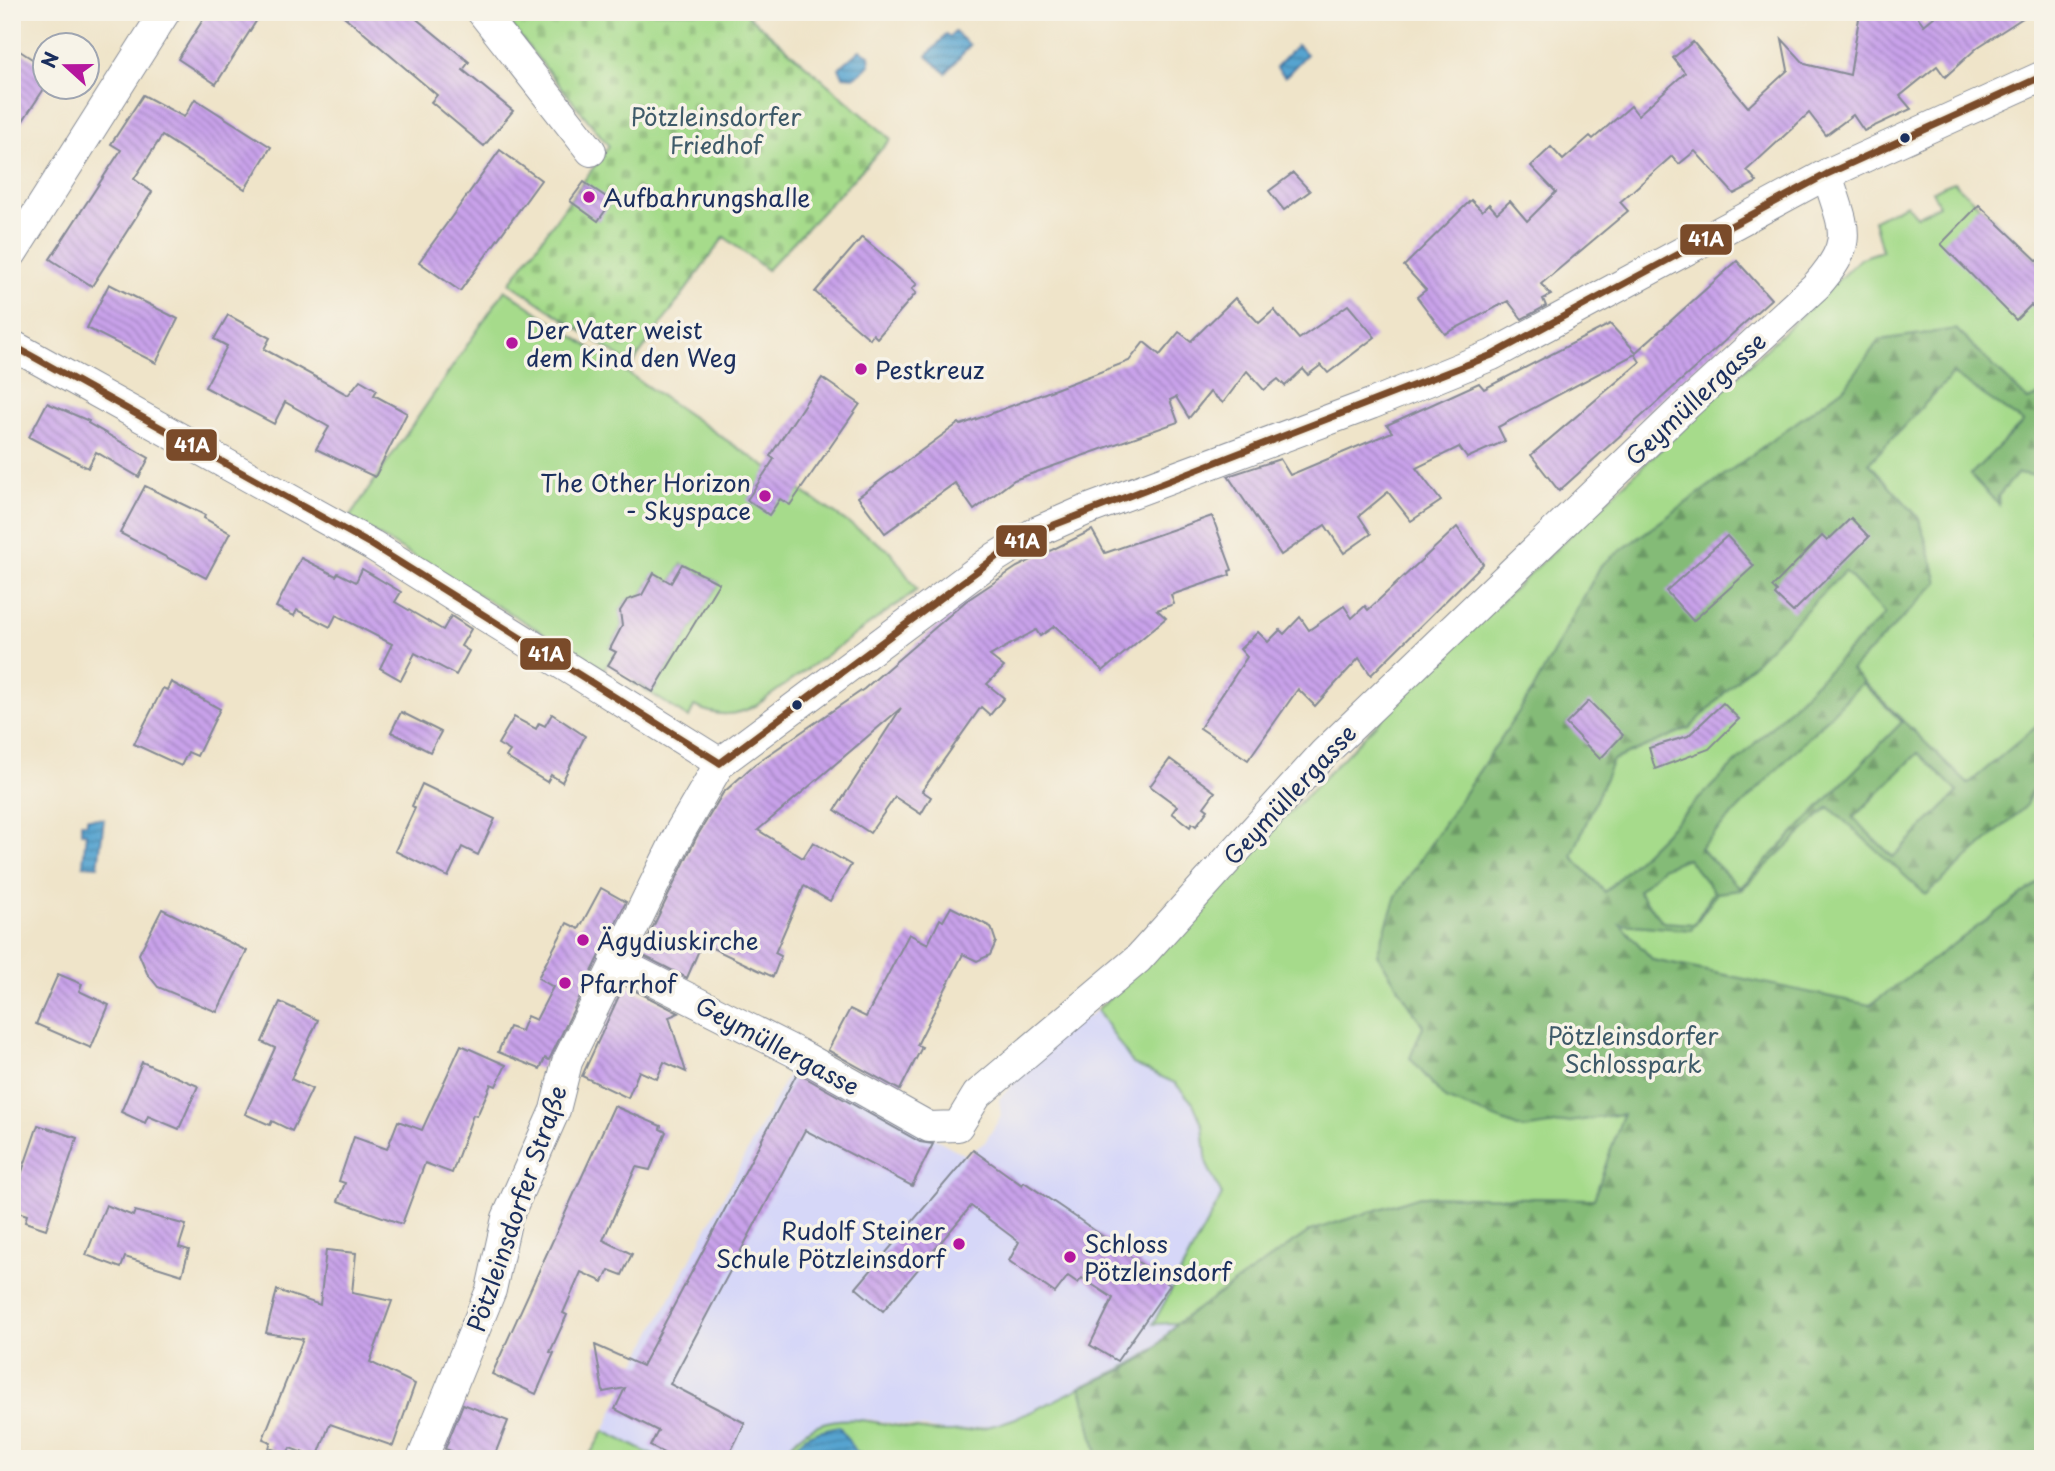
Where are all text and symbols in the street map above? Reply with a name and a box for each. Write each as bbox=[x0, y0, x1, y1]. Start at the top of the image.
north arrow bbox=[32, 32, 102, 102]
text: N bbox=[33, 48, 65, 72]
park label: Pötzleinsdorfer Friedhof bbox=[631, 98, 802, 162]
unlabelled marker bbox=[1898, 131, 1912, 145]
place label: Aufbahrungshalle bbox=[603, 179, 810, 215]
marker: Aufbahrungshalle bbox=[581, 189, 597, 205]
line badge: 41A bbox=[1679, 223, 1733, 256]
text: 41A bbox=[1688, 224, 1724, 252]
place label: Der Vater weist dem Kind den Weg bbox=[526, 311, 737, 375]
street label: Geymüllergasse bbox=[1616, 323, 1774, 473]
marker: Der Vater weist dem Kind den Weg bbox=[504, 335, 520, 351]
place label: Pestkreuz bbox=[875, 351, 984, 387]
marker: Pestkreuz bbox=[853, 361, 869, 377]
line badge: 41A bbox=[165, 428, 218, 462]
text: 41A bbox=[174, 430, 210, 458]
place label: The Other Horizon - Skyspace bbox=[540, 464, 751, 528]
marker: The Other Horizon - Skyspace bbox=[757, 488, 773, 504]
line badge: 41A bbox=[995, 524, 1048, 558]
text: 41A bbox=[1004, 526, 1040, 554]
line badge: 41A bbox=[519, 637, 572, 671]
text: 41A bbox=[528, 639, 564, 667]
unlabelled marker bbox=[790, 698, 804, 712]
street label: Geymüllergasse bbox=[1214, 715, 1364, 873]
place label: Ägydiuskirche bbox=[597, 922, 758, 958]
marker: Ägydiuskirche bbox=[575, 932, 591, 948]
place label: Pfarrhof bbox=[579, 965, 678, 1001]
marker: Pfarrhof bbox=[557, 975, 573, 991]
street label: Geymüllergasse bbox=[689, 987, 867, 1103]
park label: Pötzleinsdorfer Schlosspark bbox=[1548, 1017, 1719, 1081]
street label: Pötzleinsdorfer Straße bbox=[457, 1080, 575, 1336]
place label: Rudolf Steiner Schule Pötzleinsdorf bbox=[716, 1212, 947, 1276]
place label: Schloss Pötzleinsdorf bbox=[1084, 1225, 1233, 1289]
marker: Rudolf Steiner Schule Pötzleinsdorf bbox=[951, 1236, 967, 1252]
marker: Schloss Pötzleinsdorf bbox=[1062, 1249, 1078, 1265]

